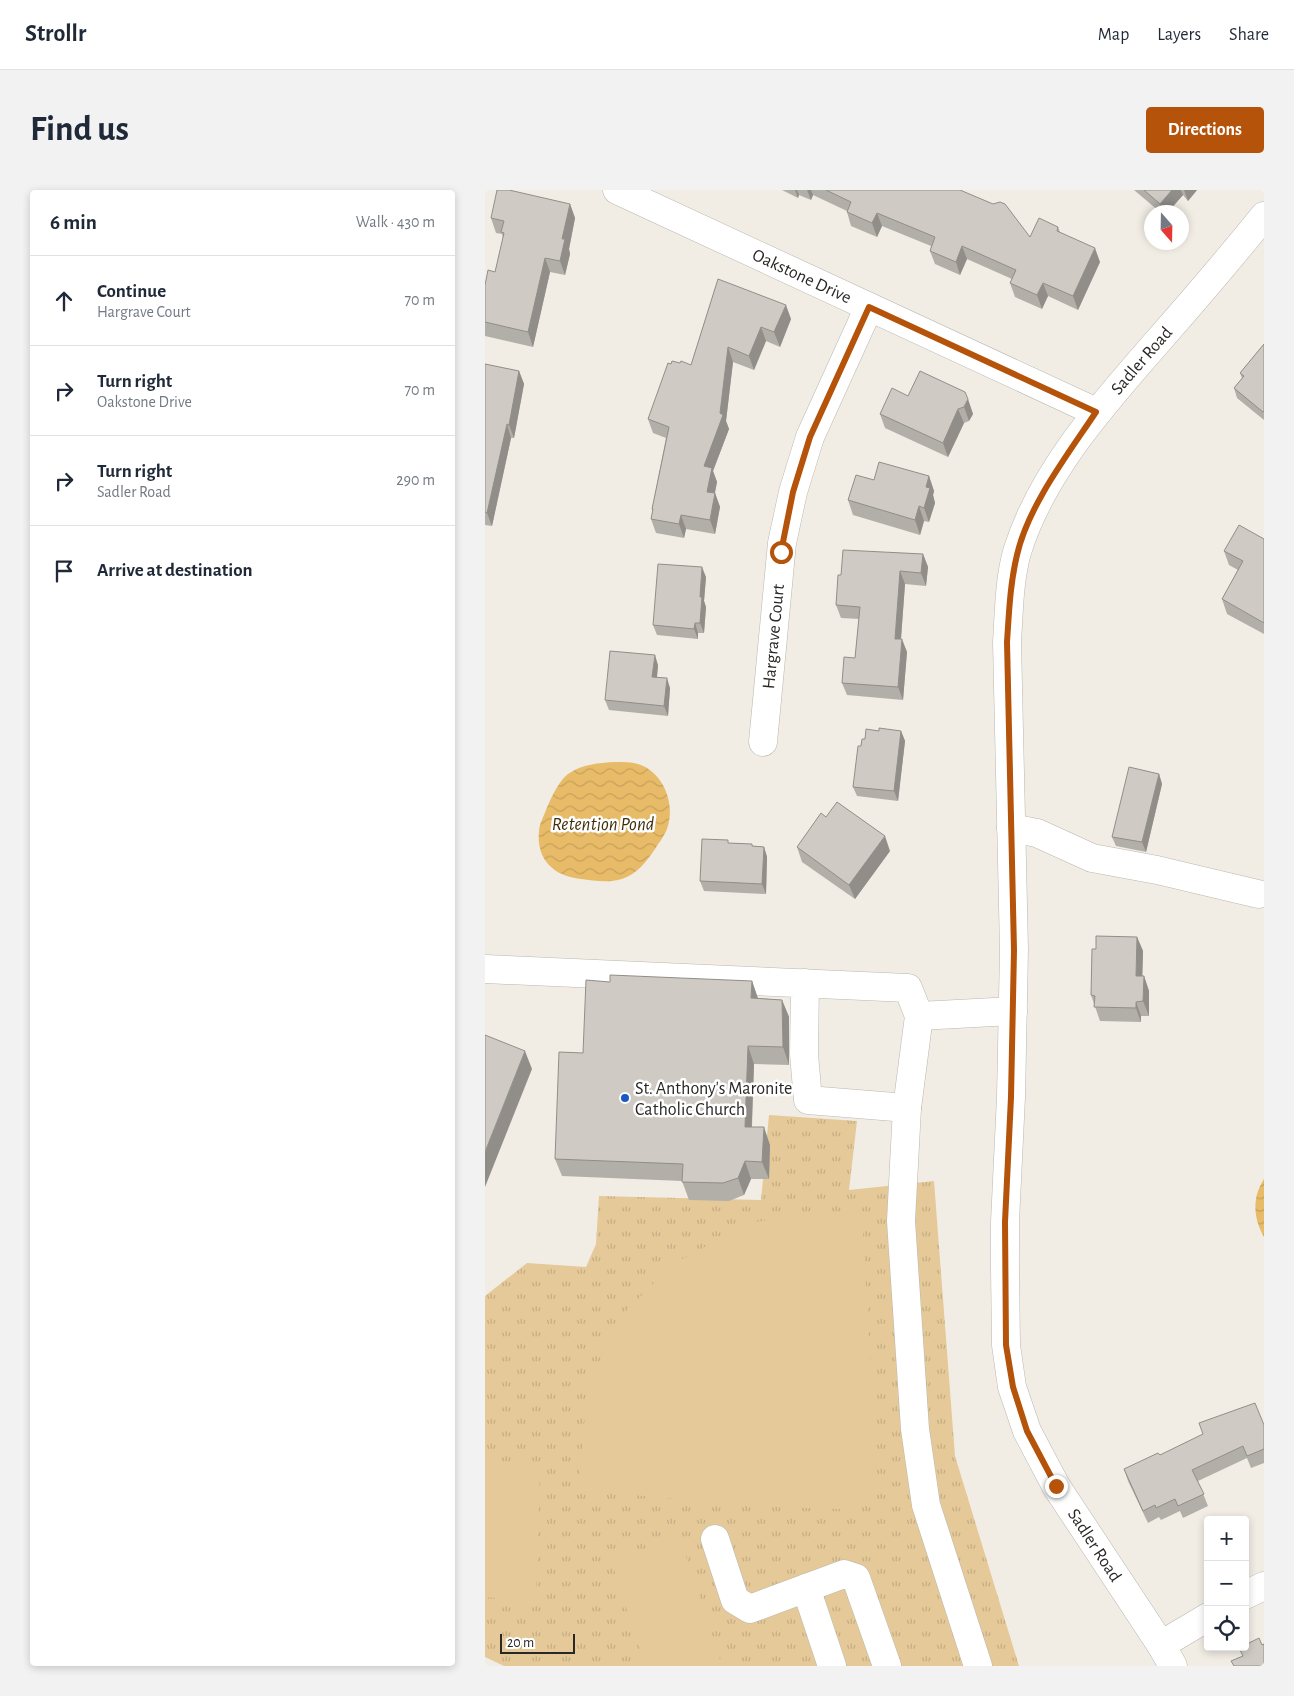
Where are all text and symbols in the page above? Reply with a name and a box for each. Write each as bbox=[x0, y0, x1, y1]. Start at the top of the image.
text: Strollr bbox=[25, 22, 86, 46]
text: Map bbox=[1098, 26, 1129, 44]
text: Layers bbox=[1157, 26, 1201, 44]
text: Share bbox=[1229, 26, 1269, 44]
button: Directions bbox=[1146, 107, 1264, 153]
text: Find us bbox=[30, 112, 129, 147]
north arrow bbox=[1144, 205, 1189, 250]
text: 6 min bbox=[50, 212, 97, 233]
text: Walk · 430 m bbox=[356, 214, 435, 230]
street label: Oakstone Drive bbox=[749, 246, 854, 307]
text: Continue bbox=[97, 282, 166, 301]
icon: ahead bbox=[50, 287, 78, 315]
text: 70 m bbox=[404, 292, 435, 308]
text: Hargrave Court bbox=[97, 304, 191, 320]
street label: Sadler Road bbox=[1108, 324, 1176, 398]
text: Turn right bbox=[97, 372, 172, 391]
icon: right bbox=[50, 377, 78, 405]
text: 70 m bbox=[404, 382, 435, 398]
text: Oakstone Drive bbox=[97, 394, 192, 410]
text: Turn right bbox=[97, 462, 172, 481]
icon: right bbox=[50, 467, 78, 495]
text: 290 m bbox=[396, 472, 435, 488]
text: Sadler Road bbox=[97, 484, 171, 500]
route start bbox=[770, 541, 793, 564]
icon: arrive bbox=[50, 557, 78, 585]
text: Arrive at destination bbox=[97, 561, 253, 580]
street label: Hargrave Court bbox=[760, 583, 788, 690]
water label: Retention Pond bbox=[552, 815, 655, 834]
place label: St. Anthony's Maronite Catholic Church bbox=[635, 1080, 792, 1119]
marker: St. Anthony's Maronite Catholic Church bbox=[619, 1092, 631, 1104]
route end bbox=[1045, 1475, 1068, 1498]
street label: Sadler Road bbox=[1064, 1506, 1124, 1585]
map controls bbox=[1204, 1516, 1249, 1651]
button: + bbox=[1204, 1516, 1249, 1561]
button: − bbox=[1204, 1561, 1249, 1606]
button: locate bbox=[1204, 1606, 1249, 1651]
scale bar bbox=[500, 1631, 575, 1654]
text: 20 m bbox=[507, 1636, 534, 1650]

